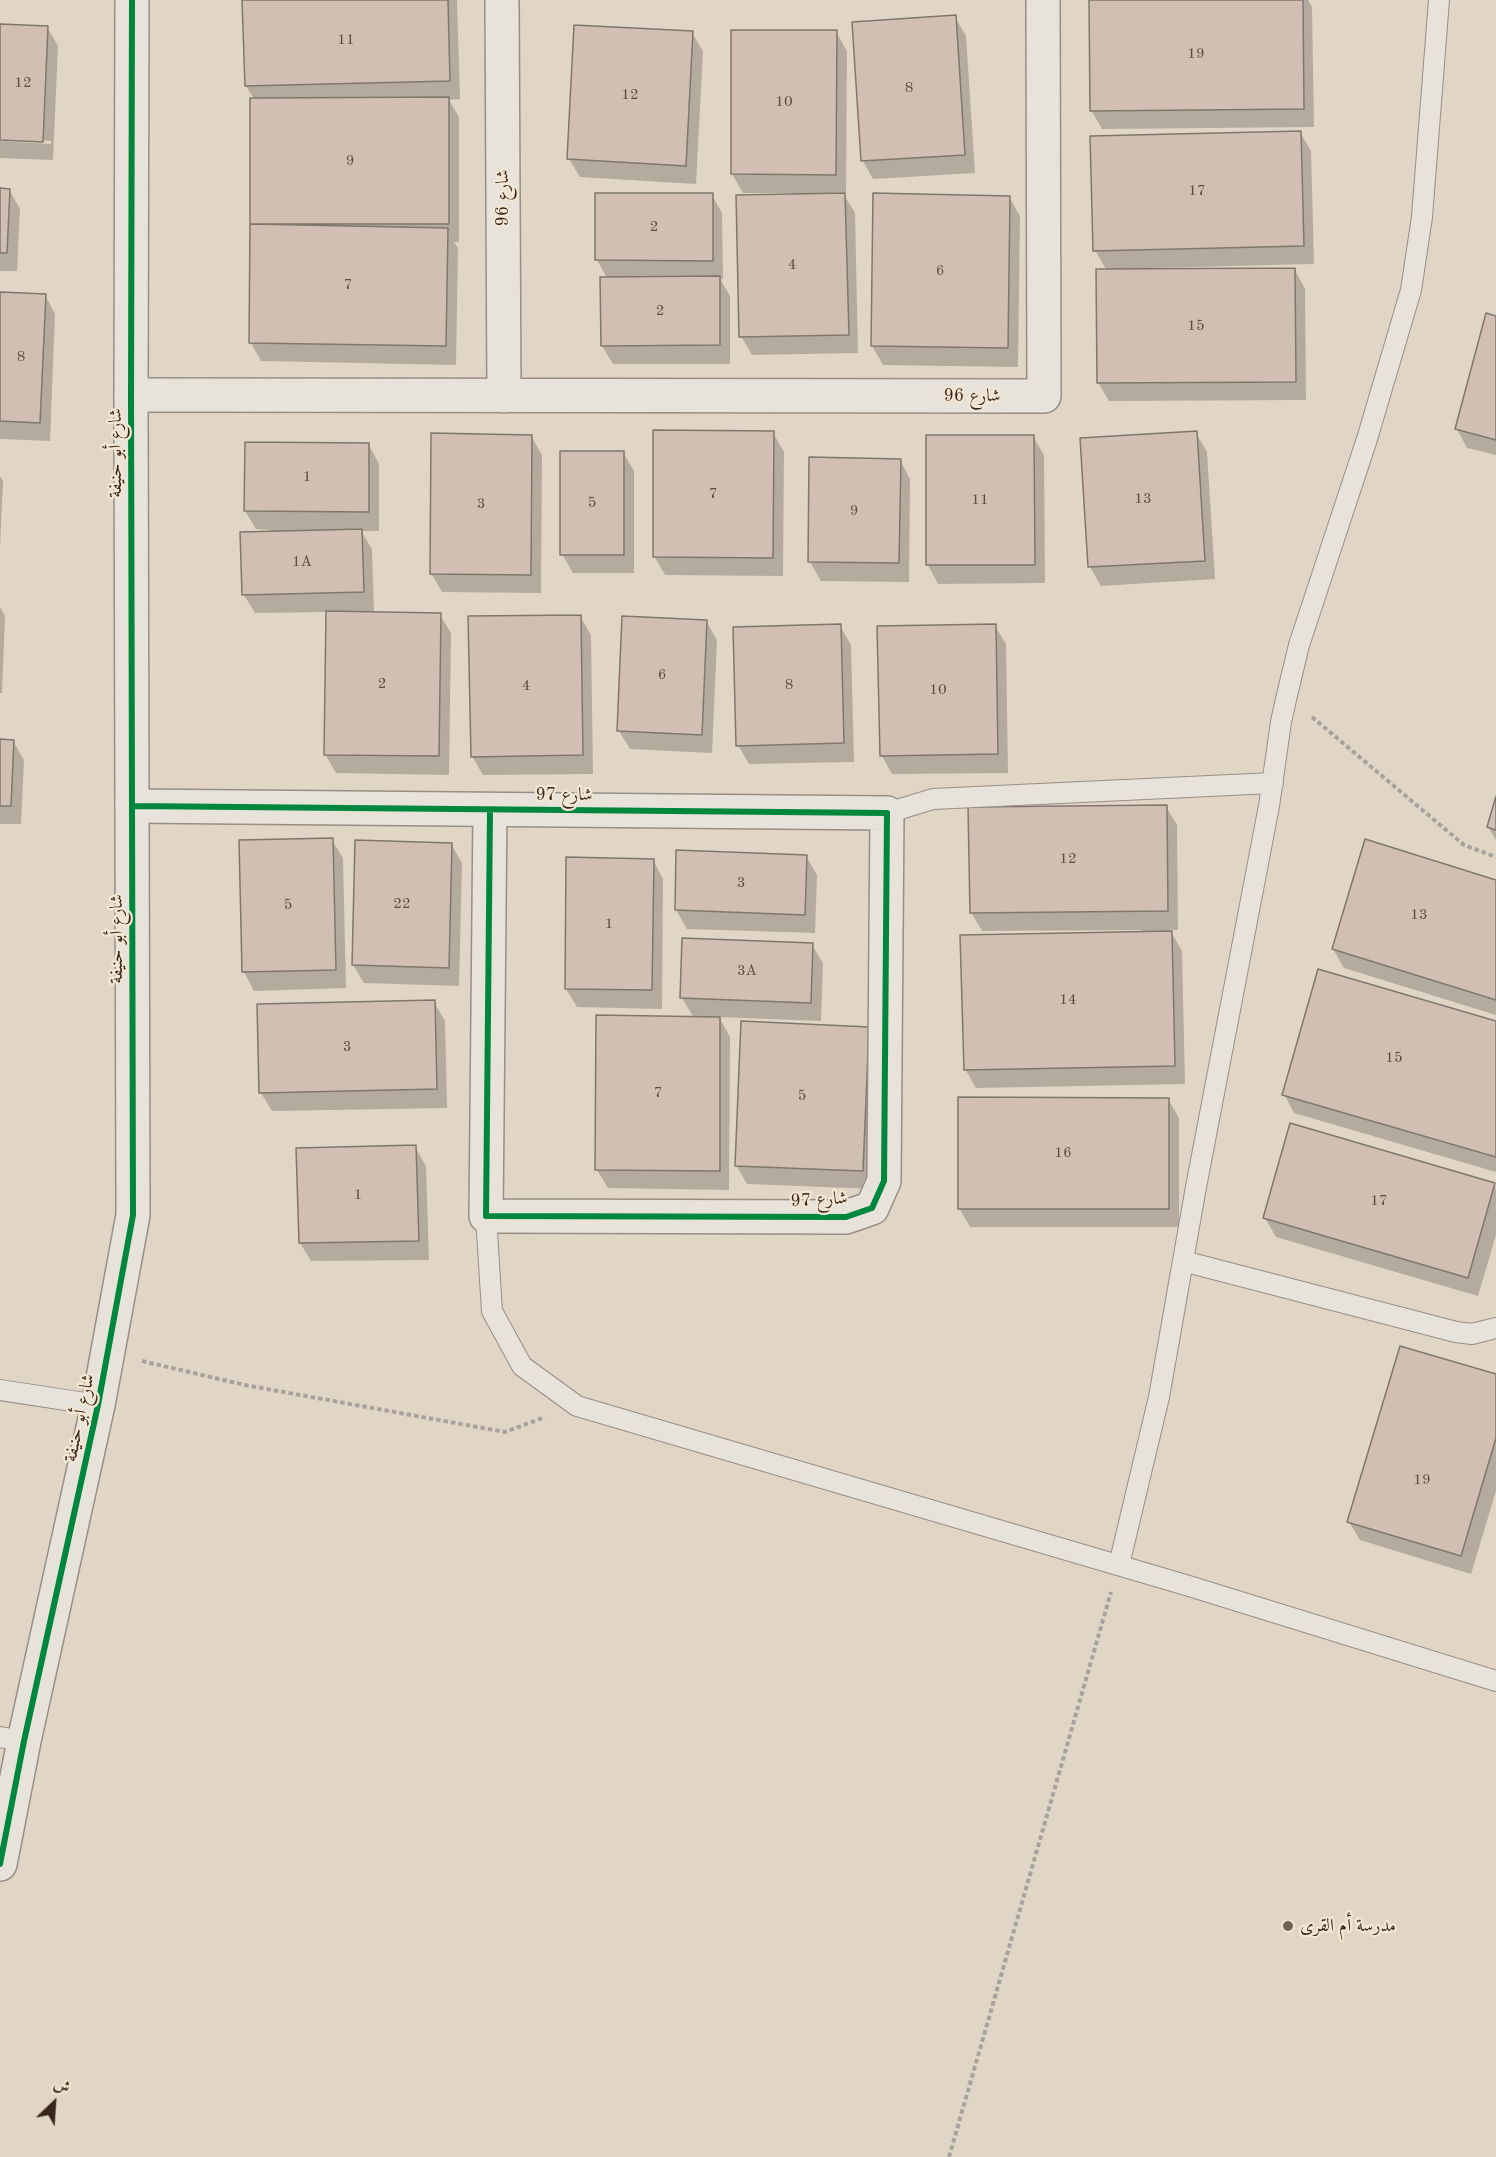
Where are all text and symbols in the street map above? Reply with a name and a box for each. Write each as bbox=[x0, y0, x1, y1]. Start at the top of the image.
house number: 11 bbox=[337, 31, 355, 49]
house number: 19 bbox=[1187, 45, 1205, 63]
house number: 12 bbox=[14, 74, 32, 92]
house number: 8 bbox=[905, 79, 913, 97]
house number: 12 bbox=[621, 86, 639, 104]
house number: 10 bbox=[775, 93, 793, 111]
house number: 9 bbox=[346, 152, 354, 170]
street label: شارع 96 bbox=[492, 169, 514, 227]
house number: 17 bbox=[1188, 182, 1206, 200]
house number: 2 bbox=[650, 218, 658, 236]
house number: 4 bbox=[788, 256, 796, 274]
house number: 6 bbox=[936, 262, 944, 280]
house number: 7 bbox=[344, 276, 352, 294]
house number: 2 bbox=[656, 302, 664, 320]
house number: 15 bbox=[1187, 317, 1205, 335]
house number: 8 bbox=[17, 348, 25, 366]
street label: شارع 96 bbox=[943, 385, 1001, 407]
street label: شارع أبو حنيفة bbox=[105, 408, 127, 498]
house number: 1 bbox=[303, 468, 311, 486]
house number: 7 bbox=[709, 485, 717, 503]
house number: 13 bbox=[1134, 490, 1152, 508]
house number: 11 bbox=[971, 491, 989, 509]
house number: 5 bbox=[588, 494, 596, 512]
house number: 3 bbox=[477, 495, 485, 513]
house number: 9 bbox=[850, 502, 858, 520]
house number: 1A bbox=[292, 553, 312, 571]
house number: 6 bbox=[658, 666, 666, 684]
house number: 2 bbox=[378, 675, 386, 693]
house number: 8 bbox=[785, 676, 793, 694]
house number: 4 bbox=[522, 677, 530, 695]
house number: 10 bbox=[929, 681, 947, 699]
street label: شارع 97 bbox=[535, 784, 593, 806]
house number: 12 bbox=[1059, 850, 1077, 868]
house number: 3 bbox=[737, 874, 745, 892]
street label: شارع أبو حنيفة bbox=[106, 894, 128, 984]
house number: 22 bbox=[393, 895, 411, 913]
house number: 5 bbox=[284, 896, 292, 914]
house number: 13 bbox=[1410, 906, 1428, 924]
house number: 1 bbox=[605, 915, 613, 933]
house number: 3A bbox=[737, 962, 757, 980]
house number: 14 bbox=[1059, 991, 1077, 1009]
house number: 3 bbox=[343, 1038, 351, 1056]
house number: 15 bbox=[1385, 1049, 1403, 1067]
house number: 7 bbox=[654, 1084, 662, 1102]
house number: 5 bbox=[798, 1087, 806, 1105]
house number: 16 bbox=[1054, 1144, 1072, 1162]
house number: 1 bbox=[354, 1186, 362, 1204]
street label: شارع 97 bbox=[790, 1188, 848, 1212]
house number: 17 bbox=[1370, 1192, 1388, 1210]
street label: شارع أبو حنيفة bbox=[60, 1372, 100, 1464]
house number: 19 bbox=[1413, 1471, 1431, 1489]
place label: مدرسة أم القرى bbox=[1300, 1915, 1396, 1937]
marker: مدرسة أم القرى bbox=[1281, 1919, 1295, 1933]
north arrow bbox=[24, 2073, 84, 2133]
text: ش bbox=[51, 2076, 72, 2097]

